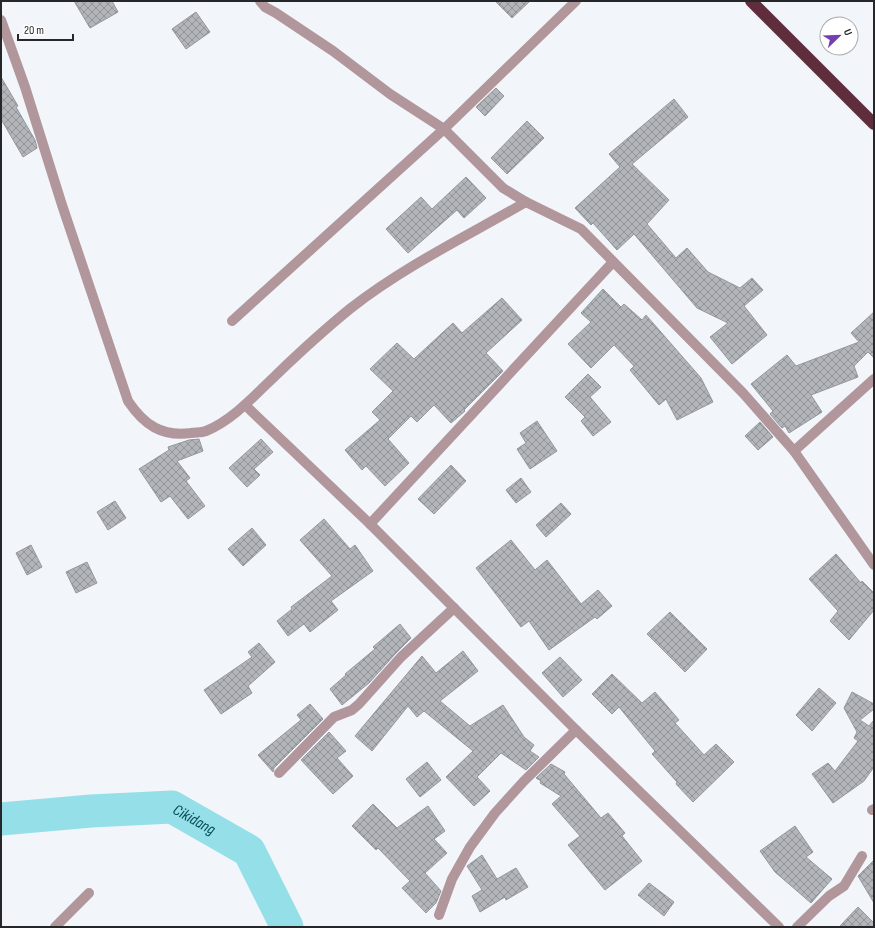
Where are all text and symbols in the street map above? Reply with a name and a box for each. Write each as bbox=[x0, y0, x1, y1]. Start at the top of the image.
scale bar bbox=[18, 16, 73, 42]
north arrow bbox=[819, 16, 859, 56]
text: 20 m bbox=[24, 23, 44, 38]
text: U bbox=[841, 27, 855, 38]
water label: Cikidang bbox=[170, 800, 219, 840]

